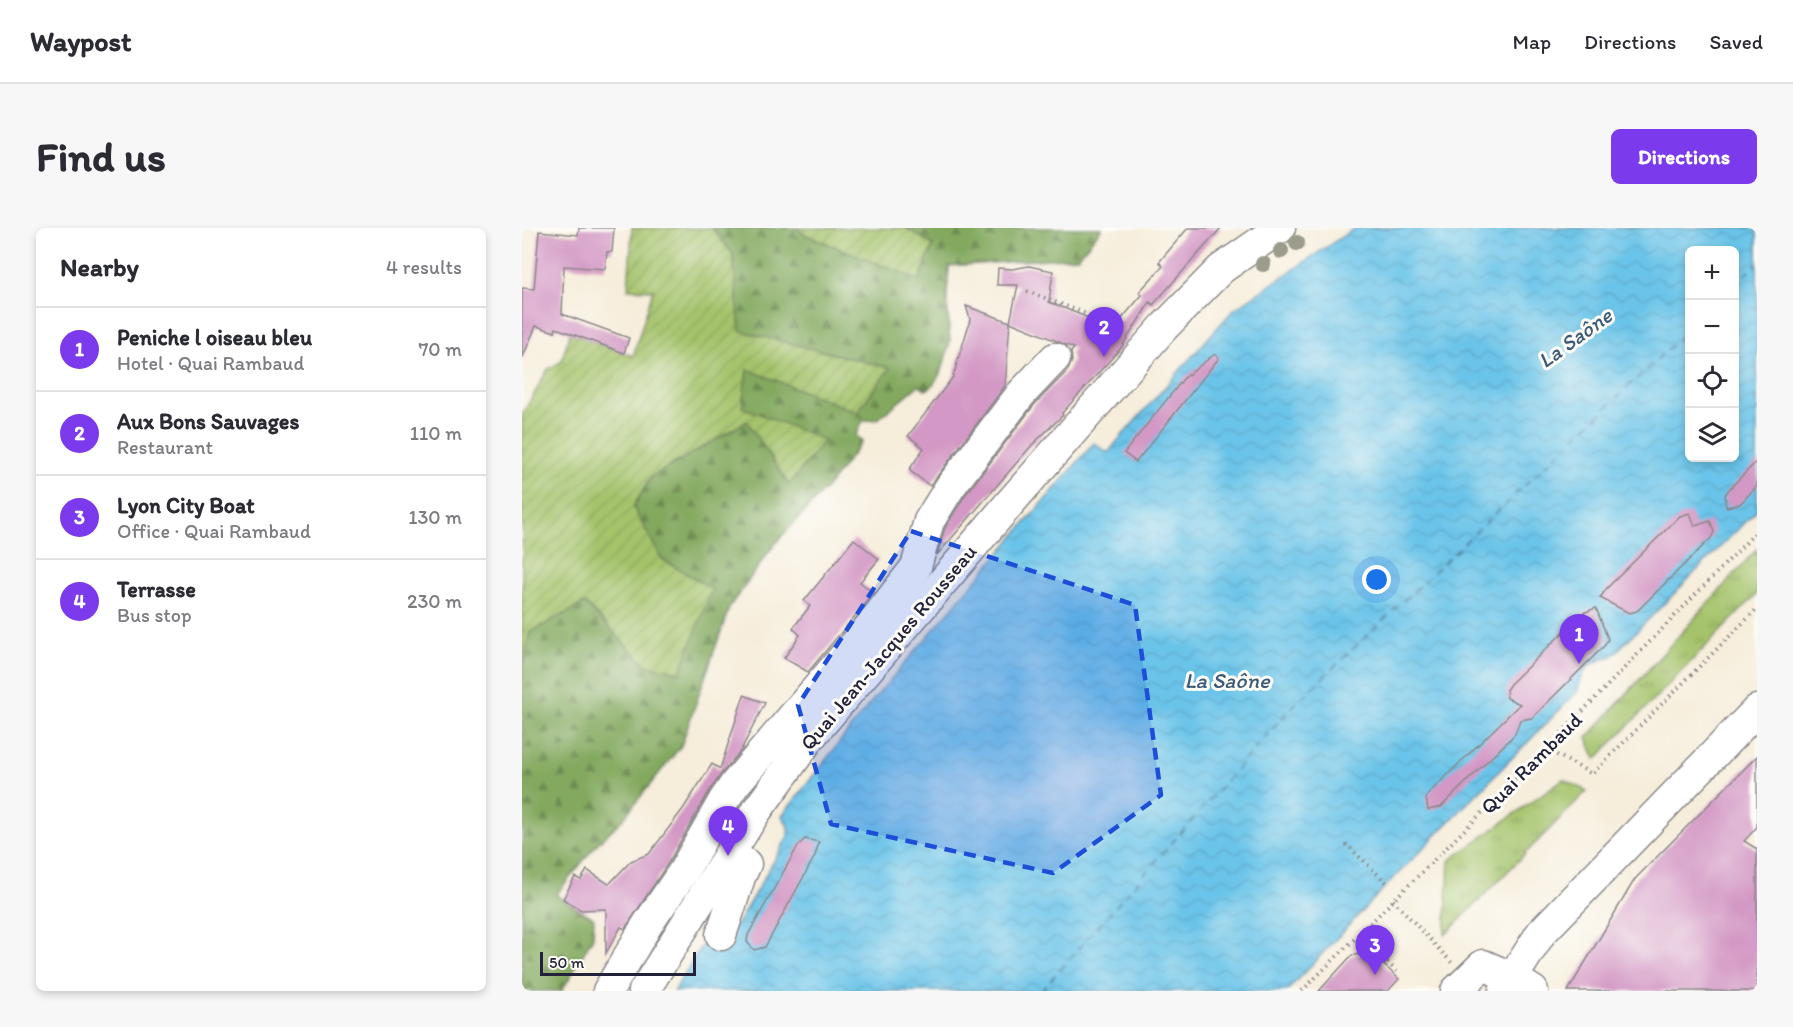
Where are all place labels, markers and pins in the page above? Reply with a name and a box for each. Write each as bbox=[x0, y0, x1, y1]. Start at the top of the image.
pin: 2 bbox=[1084, 308, 1124, 357]
pin: 1 bbox=[1560, 614, 1598, 664]
pin: 4 bbox=[708, 806, 748, 856]
pin: 3 bbox=[1356, 926, 1394, 975]

